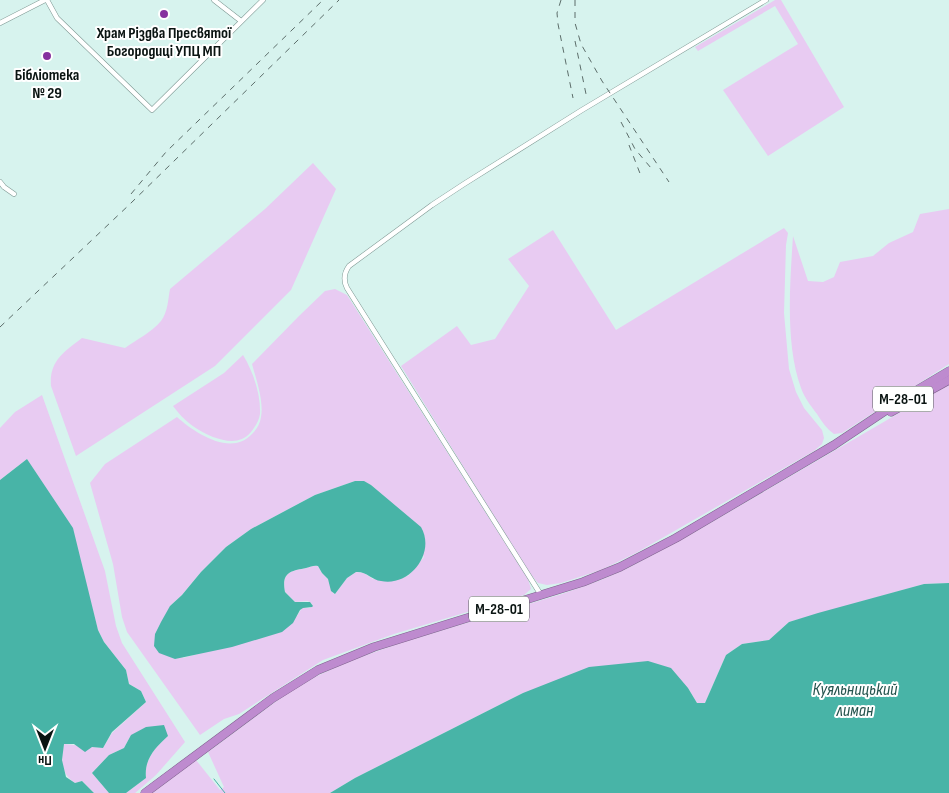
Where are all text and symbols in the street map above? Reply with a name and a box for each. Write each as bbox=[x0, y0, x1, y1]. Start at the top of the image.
marker: Храм Різдва Пресвятої Богородиці УПЦ МП bbox=[158, 8, 170, 20]
place label: Храм Різдва Пресвятої Богородиці УПЦ МП bbox=[96, 24, 232, 61]
marker: Бібліотека № 29 bbox=[41, 50, 53, 62]
place label: Бібліотека № 29 bbox=[15, 66, 79, 103]
road number: М-28-01 bbox=[873, 386, 933, 412]
road number: М-28-01 bbox=[469, 596, 529, 622]
water label: Куяльницький лиман bbox=[813, 679, 898, 721]
north arrow bbox=[20, 723, 70, 773]
text: Пн bbox=[38, 752, 52, 769]

